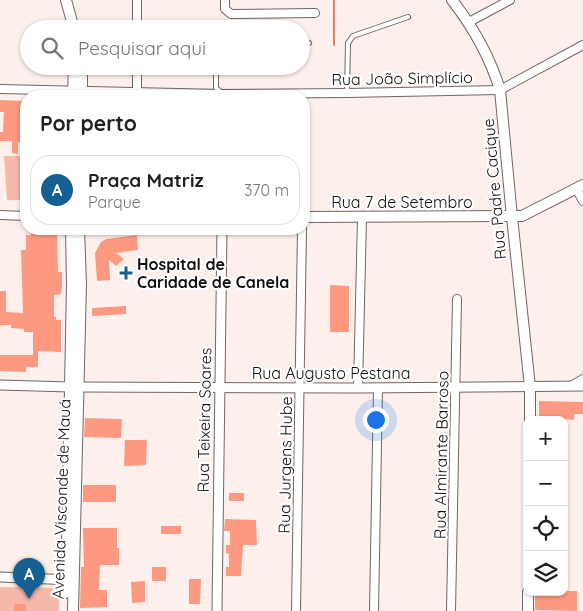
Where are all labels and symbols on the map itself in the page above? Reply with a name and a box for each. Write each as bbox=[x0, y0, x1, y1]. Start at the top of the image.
street label: Rua João Simplício bbox=[331, 67, 473, 89]
street label: Rua Padre Cacique bbox=[478, 118, 510, 260]
street label: Rua 7 de Setembro bbox=[331, 192, 473, 212]
place label: Hospital de Caridade de Canela bbox=[137, 254, 289, 292]
marker: Hospital de Caridade de Canela bbox=[119, 266, 133, 280]
street label: Rua Teixeira Soares bbox=[193, 347, 215, 493]
street label: Rua Augusto Pestana bbox=[252, 363, 410, 383]
street label: Rua Almirante Barroso bbox=[430, 371, 452, 539]
street label: Rua Jurgens Hube bbox=[274, 396, 296, 534]
street label: Avenida Visconde de Mauá bbox=[48, 399, 74, 599]
your location bbox=[363, 407, 389, 433]
pin: A bbox=[13, 558, 45, 599]

